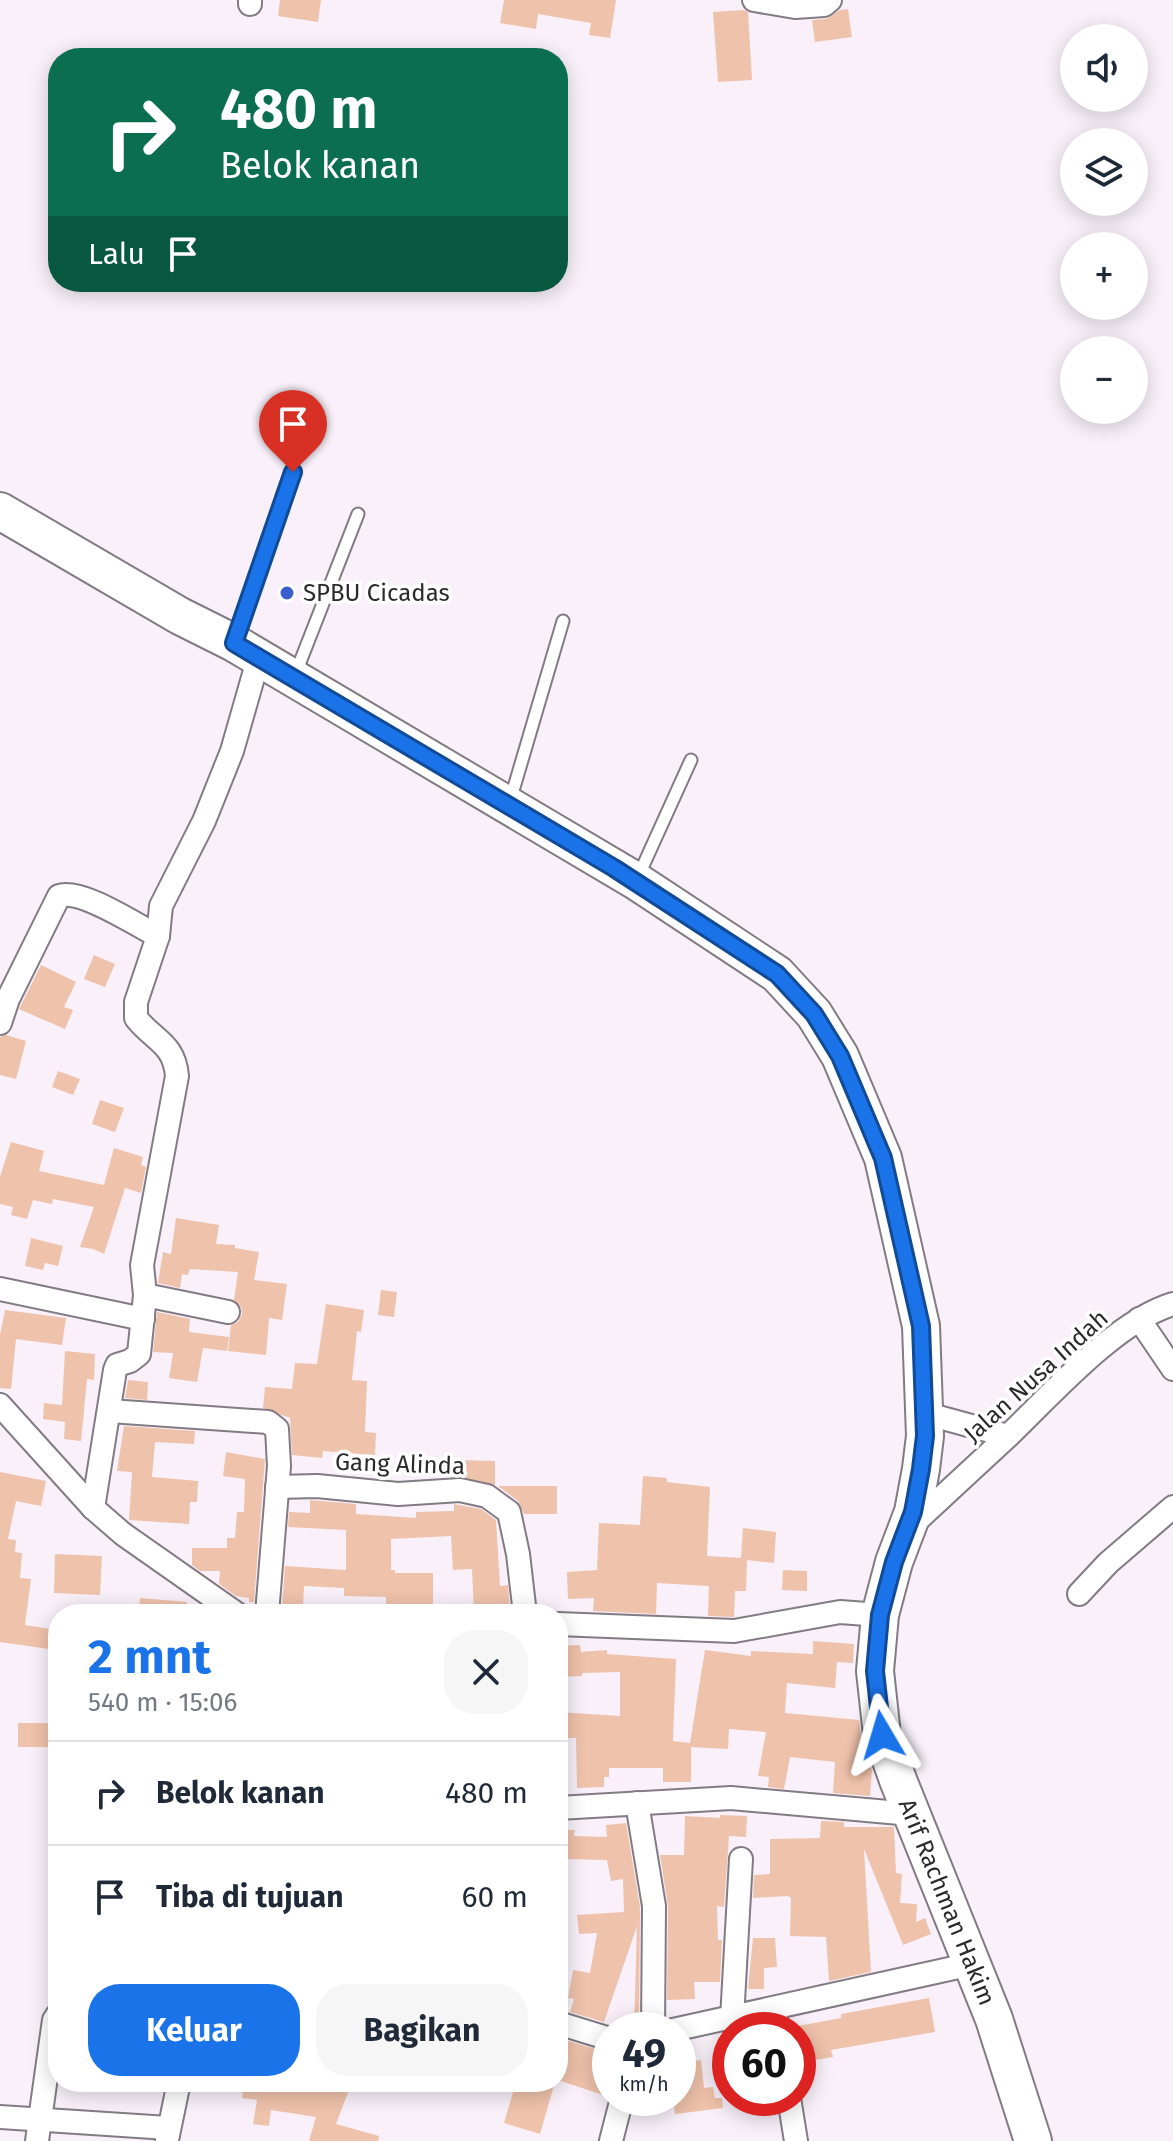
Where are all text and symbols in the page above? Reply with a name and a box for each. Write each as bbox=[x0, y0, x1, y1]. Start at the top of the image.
map controls bbox=[1060, 24, 1148, 424]
button: sound bbox=[1060, 24, 1148, 112]
text: 480 m bbox=[220, 76, 378, 143]
icon: right bbox=[88, 80, 192, 184]
button: layers bbox=[1060, 128, 1148, 216]
text: Belok kanan bbox=[220, 144, 420, 188]
icon: arrive bbox=[161, 232, 205, 276]
button: + bbox=[1060, 232, 1148, 320]
text: Lalu bbox=[88, 236, 145, 272]
button: − bbox=[1060, 336, 1148, 424]
pin bbox=[259, 390, 327, 472]
icon: arrive bbox=[271, 402, 315, 446]
place label: SPBU Cicadas bbox=[303, 579, 450, 607]
marker: SPBU Cicadas bbox=[278, 584, 296, 602]
street label: Jalan Nusa Indah bbox=[958, 1304, 1114, 1448]
street label: Gang Alinda bbox=[334, 1448, 466, 1480]
text: 2 mnt bbox=[88, 1628, 211, 1686]
button: close bbox=[444, 1630, 528, 1714]
text: 540 m · 15:06 bbox=[88, 1687, 237, 1718]
position arrow bbox=[840, 1693, 924, 1777]
icon: right bbox=[88, 1771, 132, 1815]
text: Belok kanan bbox=[156, 1775, 325, 1811]
text: 480 m bbox=[445, 1775, 528, 1811]
street label: Arif Rachman Hakim bbox=[893, 1795, 1001, 2009]
icon: arrive bbox=[88, 1875, 132, 1919]
text: Tiba di tujuan bbox=[156, 1879, 343, 1915]
text: 60 m bbox=[462, 1879, 528, 1915]
button: Keluar bbox=[88, 1984, 300, 2076]
button: Bagikan bbox=[316, 1984, 528, 2076]
speed limit sign: 60 bbox=[712, 2012, 816, 2116]
text: 49 bbox=[622, 2030, 666, 2078]
text: km/h bbox=[619, 2072, 669, 2096]

